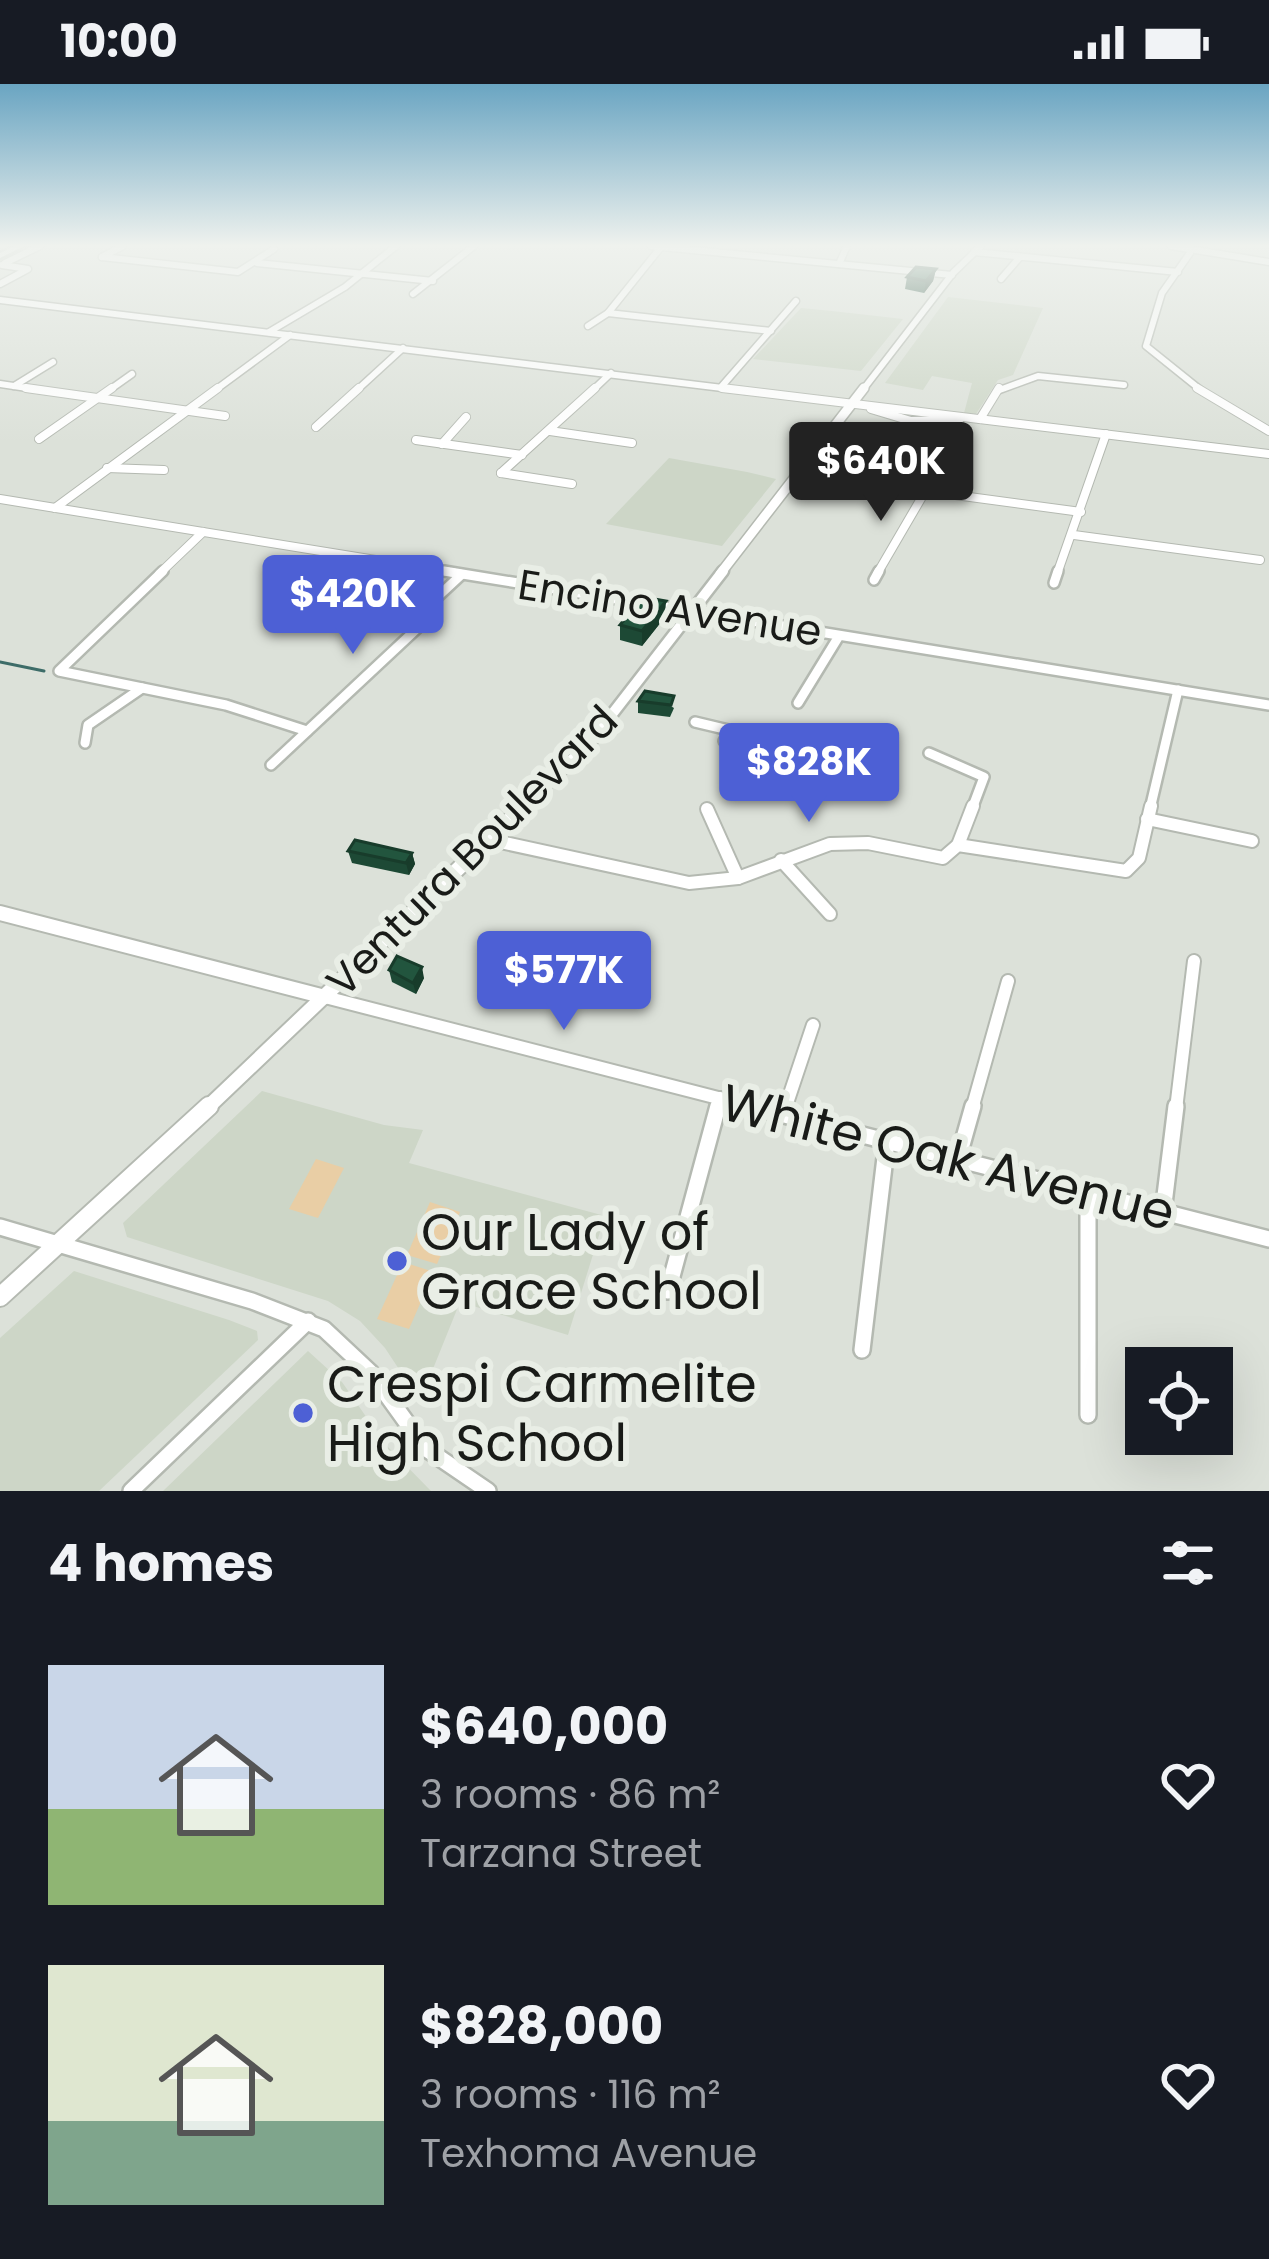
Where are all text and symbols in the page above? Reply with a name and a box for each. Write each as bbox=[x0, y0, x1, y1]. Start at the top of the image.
text: 10:00 bbox=[60, 10, 178, 73]
pin: $640K bbox=[797, 422, 965, 524]
text: $640K bbox=[816, 433, 946, 488]
pin: $420K bbox=[269, 555, 437, 657]
street label: Encino Avenue bbox=[514, 555, 826, 661]
text: $420K bbox=[290, 566, 416, 621]
street label: Ventura Boulevard bbox=[313, 692, 631, 1010]
pin: $828K bbox=[725, 723, 893, 825]
text: $828K bbox=[746, 734, 872, 789]
pin: $577K bbox=[480, 931, 648, 1033]
text: $577K bbox=[504, 942, 624, 997]
street label: White Oak Avenue bbox=[714, 1066, 1182, 1248]
place label: Our Lady of Grace School bbox=[421, 1196, 762, 1327]
marker: Our Lady of Grace School bbox=[384, 1248, 410, 1274]
map controls bbox=[1125, 1347, 1233, 1455]
button: locate bbox=[1125, 1347, 1233, 1455]
place label: Crespi Carmelite High School bbox=[327, 1348, 757, 1479]
marker: Crespi Carmelite High School bbox=[290, 1400, 316, 1426]
text: 4 homes bbox=[48, 1527, 274, 1599]
icon: filters bbox=[1155, 1530, 1221, 1596]
text: $640,000 bbox=[420, 1690, 668, 1762]
icon: home bbox=[144, 1713, 288, 1857]
icon: heart bbox=[1155, 1752, 1221, 1818]
text: 3 rooms · 86 m² bbox=[420, 1767, 720, 1822]
text: Tarzana Street bbox=[420, 1826, 702, 1881]
text: $828,000 bbox=[420, 1990, 663, 2062]
icon: home bbox=[144, 2013, 288, 2157]
icon: heart bbox=[1155, 2052, 1221, 2118]
text: 3 rooms · 116 m² bbox=[420, 2067, 721, 2122]
text: Texhoma Avenue bbox=[420, 2126, 757, 2181]

